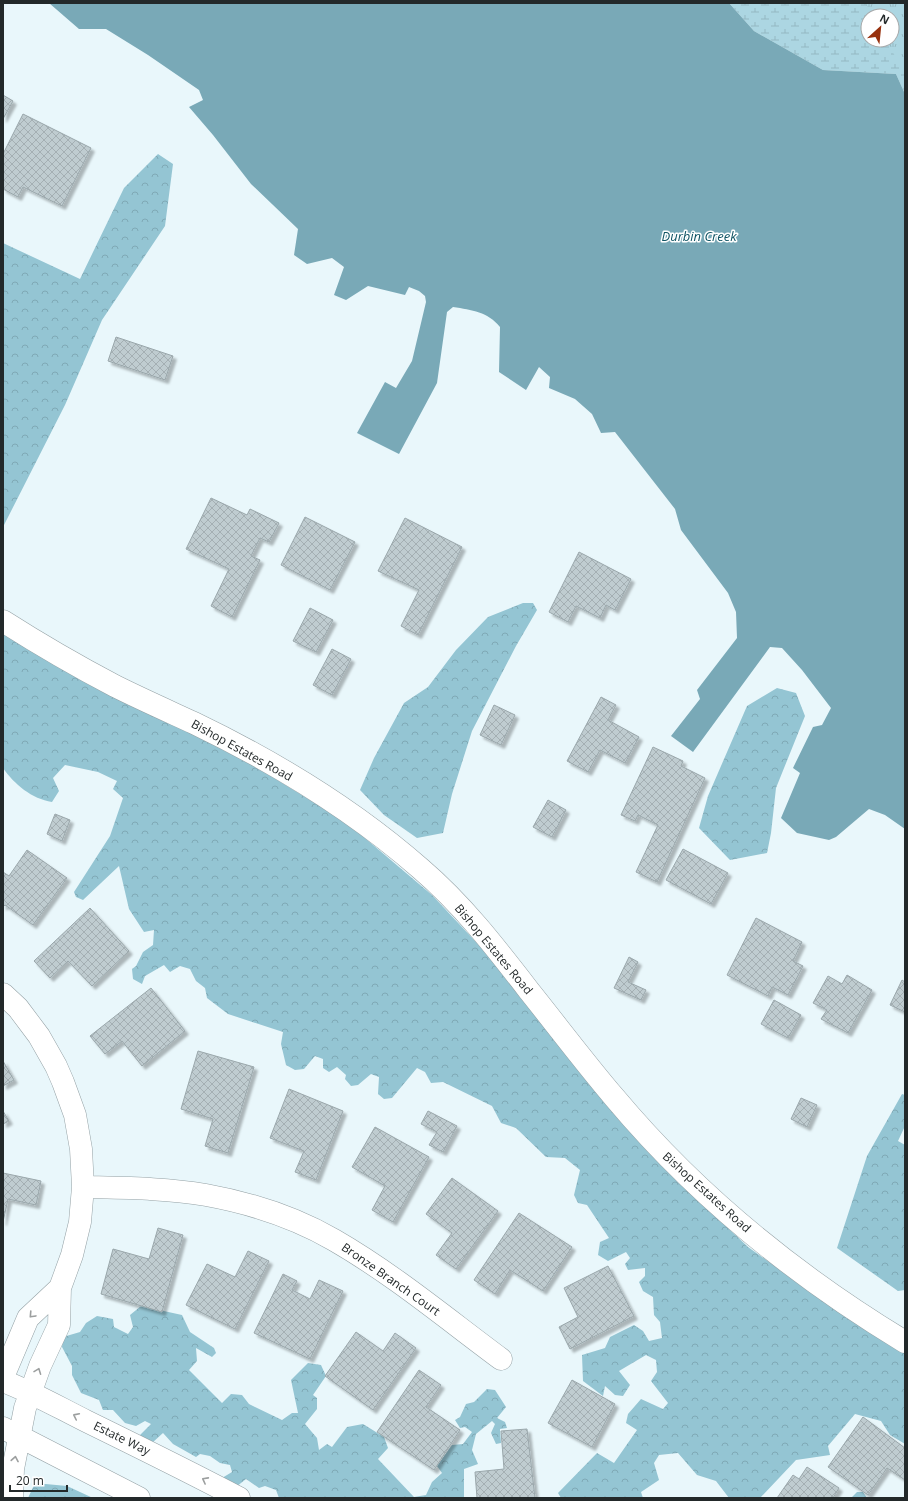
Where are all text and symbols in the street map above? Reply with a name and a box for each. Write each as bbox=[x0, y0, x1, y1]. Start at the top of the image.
north arrow bbox=[860, 8, 900, 48]
text: N bbox=[877, 10, 892, 27]
water label: Durbin Creek bbox=[661, 227, 737, 245]
street label: Bishop Estates Road bbox=[188, 715, 296, 785]
street label: Bishop Estates Road bbox=[451, 900, 537, 998]
street label: Bishop Estates Road bbox=[659, 1148, 755, 1236]
street label: Bronze Branch Court bbox=[338, 1238, 444, 1320]
one-way arrow bbox=[30, 1310, 37, 1318]
one-way arrow bbox=[33, 1368, 41, 1376]
one-way arrow bbox=[72, 1413, 80, 1421]
street label: Estate Way bbox=[91, 1417, 154, 1459]
one-way arrow bbox=[10, 1456, 19, 1462]
scale bar bbox=[10, 1467, 67, 1493]
text: 20 m bbox=[16, 1472, 44, 1489]
one-way arrow bbox=[201, 1477, 209, 1484]

